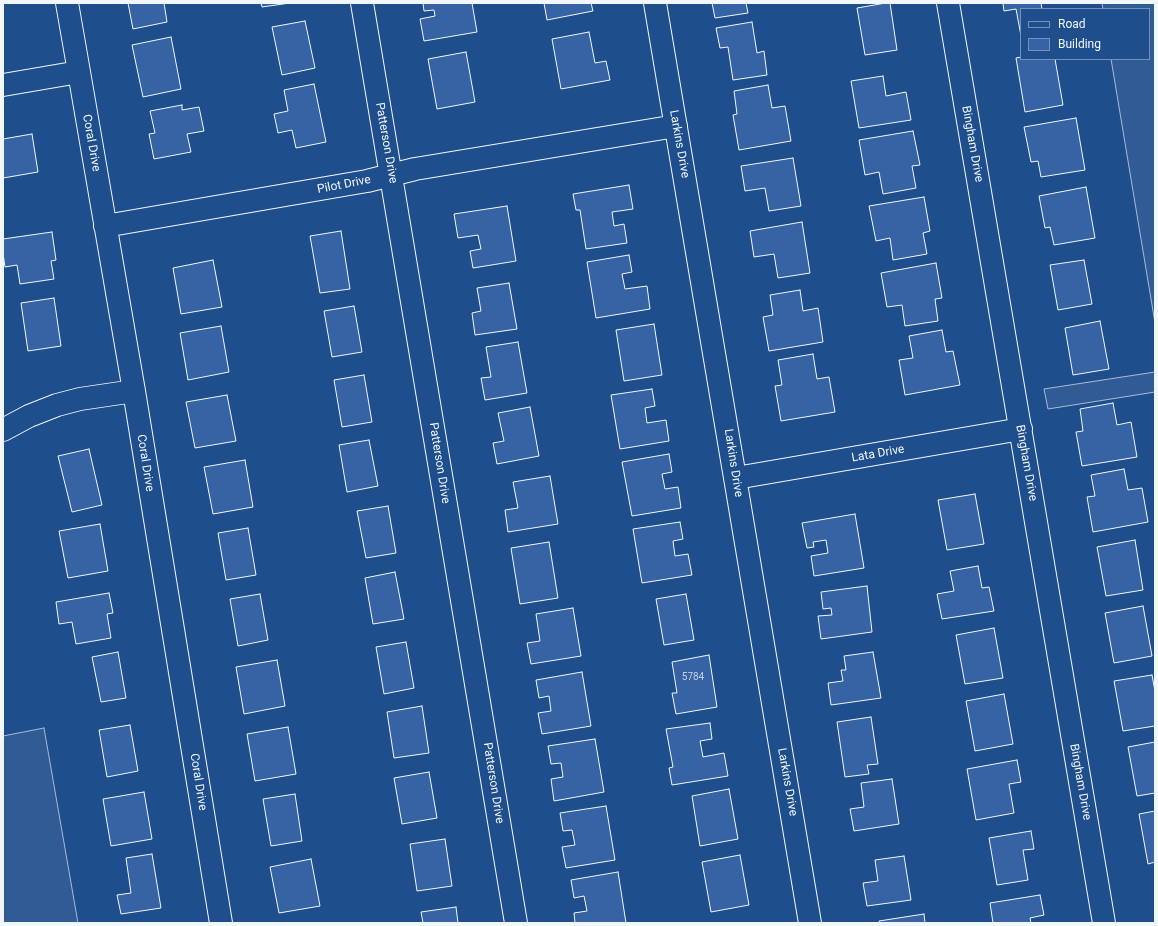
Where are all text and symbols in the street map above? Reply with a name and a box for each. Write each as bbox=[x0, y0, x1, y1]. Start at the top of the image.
legend bbox=[1020, 8, 1150, 60]
text: Road bbox=[1058, 17, 1086, 31]
text: Building bbox=[1058, 37, 1101, 51]
street label: Patterson Drive bbox=[372, 101, 400, 185]
street label: Bingham Drive bbox=[958, 105, 986, 183]
street label: Larkins Drive bbox=[666, 109, 692, 179]
street label: Coral Drive bbox=[79, 113, 103, 173]
street label: Pilot Drive bbox=[316, 173, 372, 197]
street label: Patterson Drive bbox=[425, 421, 453, 505]
street label: Bingham Drive bbox=[1012, 424, 1040, 502]
street label: Larkins Drive bbox=[721, 428, 745, 498]
street label: Coral Drive bbox=[133, 433, 157, 493]
street label: Lata Drive bbox=[850, 442, 906, 466]
house number: 5784 bbox=[682, 671, 704, 683]
street label: Patterson Drive bbox=[479, 741, 507, 825]
street label: Bingham Drive bbox=[1066, 743, 1094, 821]
street label: Larkins Drive bbox=[774, 747, 800, 817]
street label: Coral Drive bbox=[186, 752, 210, 812]

